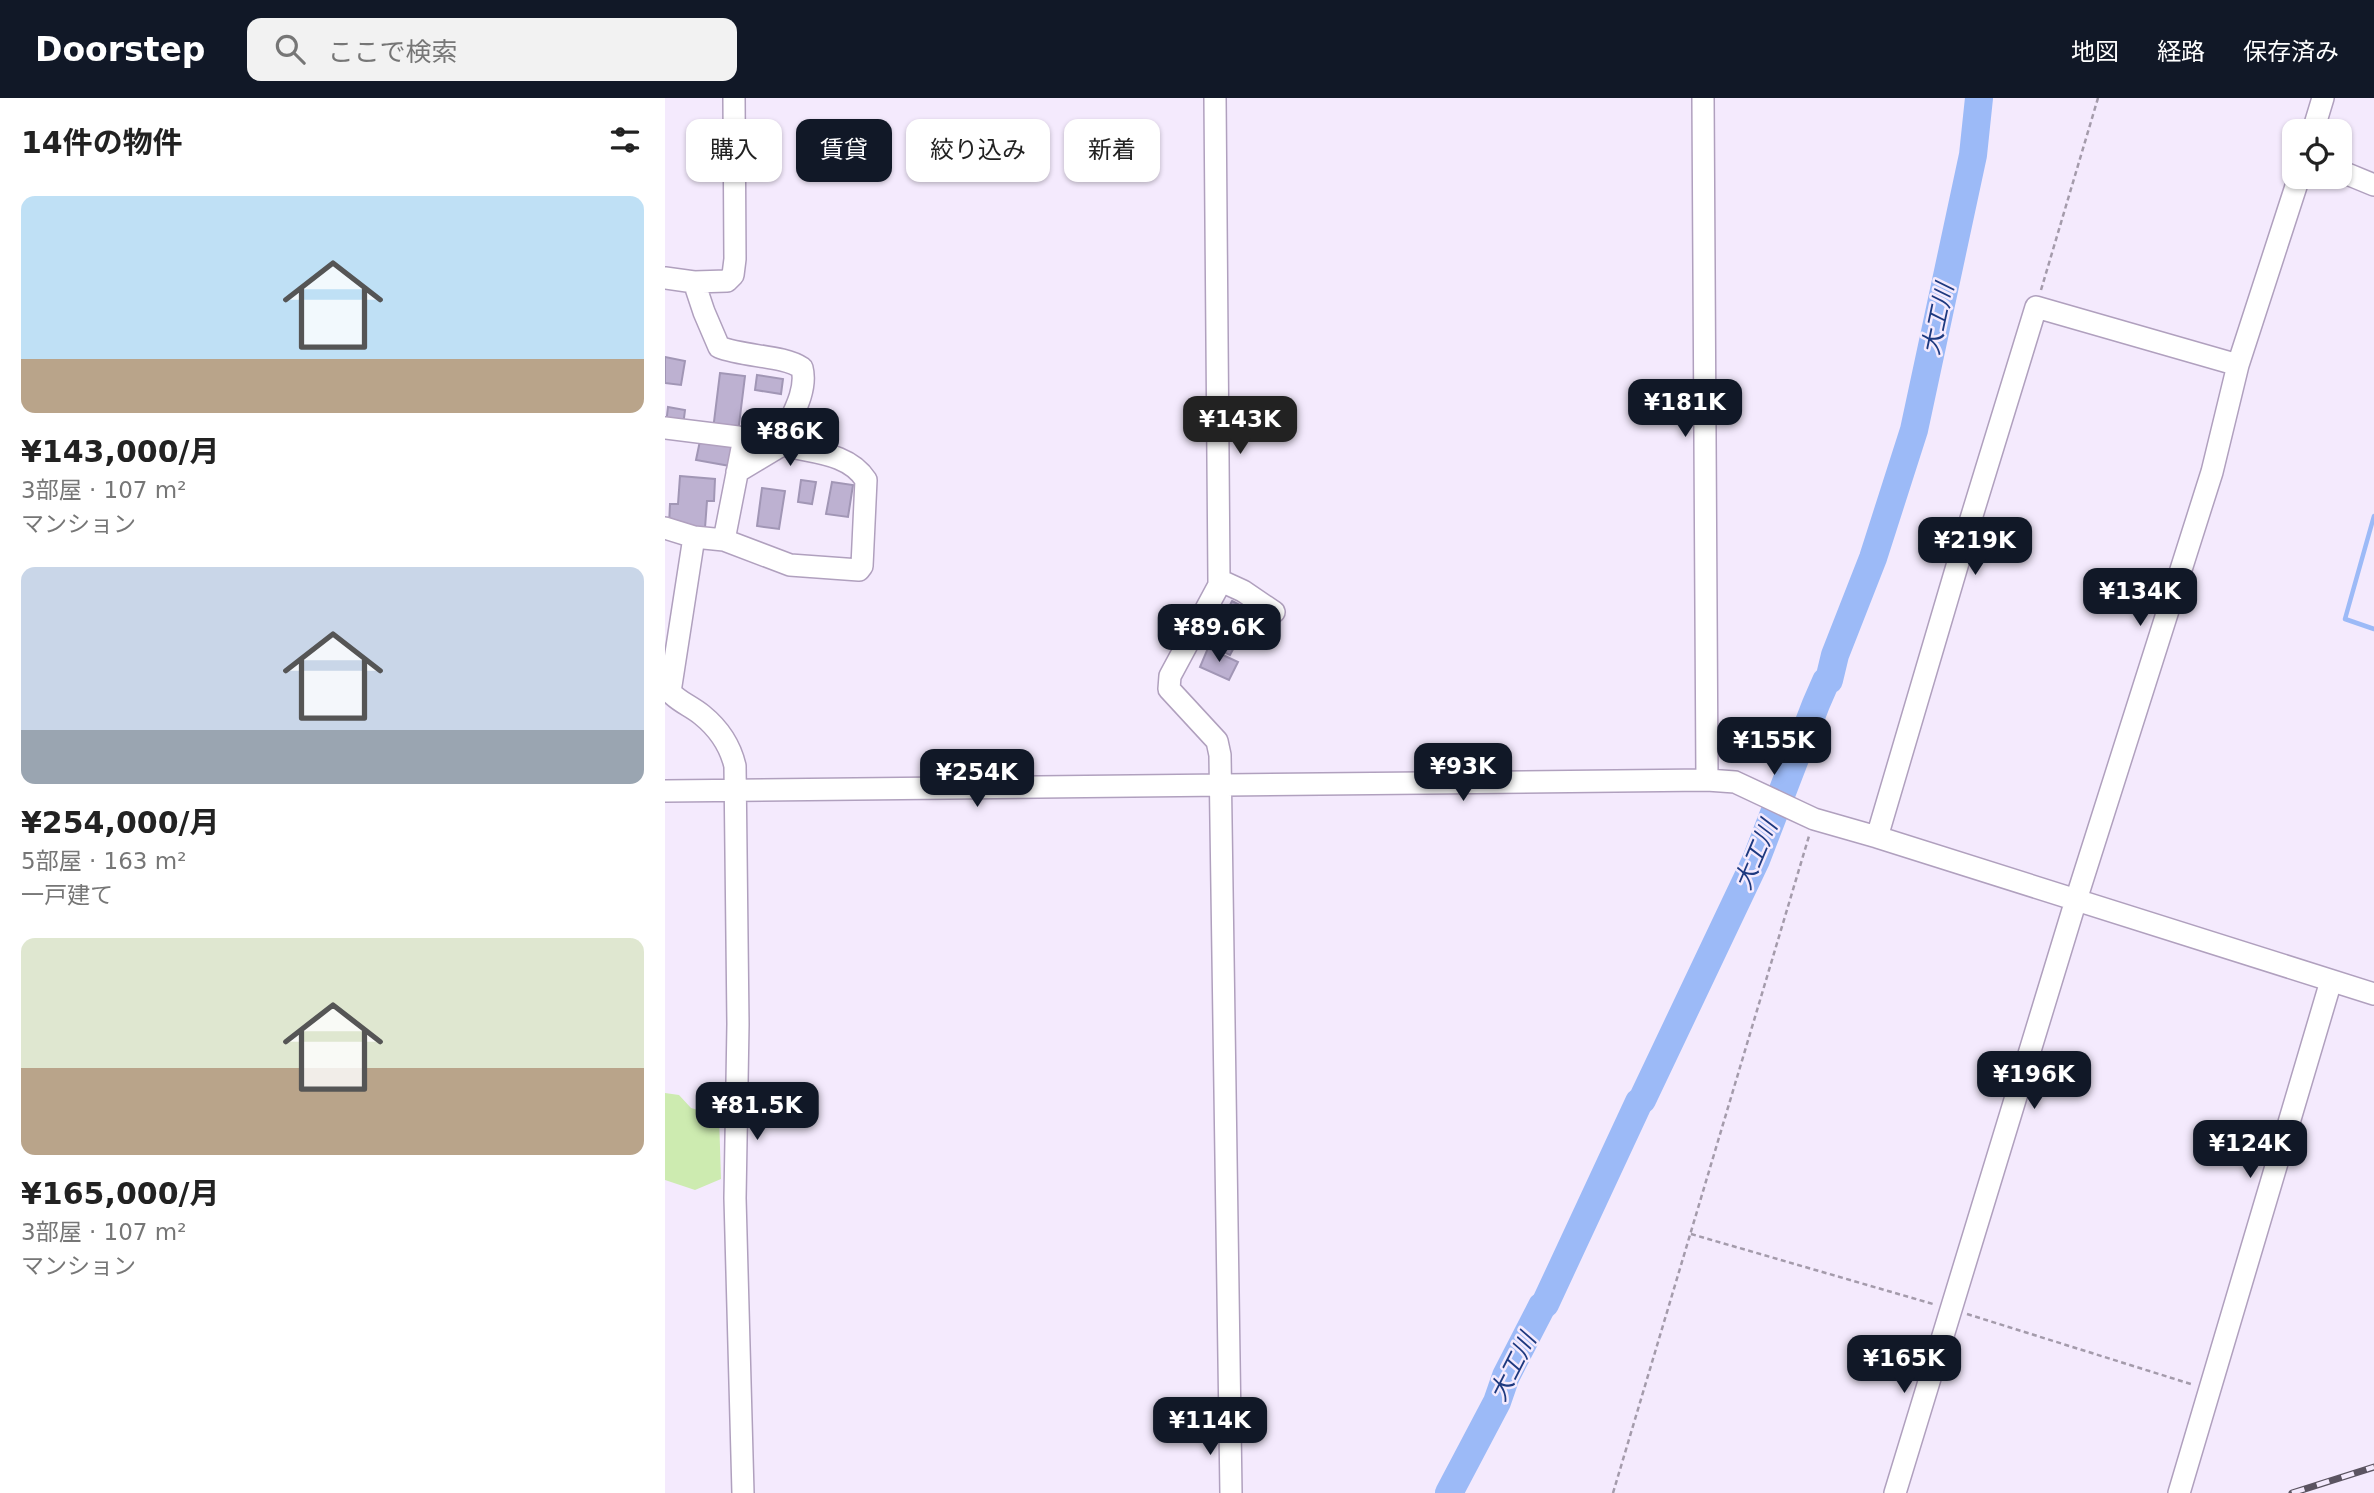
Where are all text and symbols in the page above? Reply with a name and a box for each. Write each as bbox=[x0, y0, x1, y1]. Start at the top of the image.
search box bbox=[247, 18, 737, 81]
text: Doorstep bbox=[35, 30, 205, 69]
icon: search bbox=[271, 30, 309, 68]
text: ここで検索 bbox=[327, 37, 457, 67]
text: 地図 bbox=[2071, 38, 2119, 66]
text: 経路 bbox=[2157, 38, 2205, 66]
text: 保存済み bbox=[2243, 38, 2339, 66]
chip: 購入 bbox=[686, 119, 782, 182]
chip: 賃貸 bbox=[796, 119, 892, 182]
chip: 絞り込み bbox=[906, 119, 1050, 182]
chip: 新着 bbox=[1064, 119, 1160, 182]
map controls bbox=[2282, 119, 2352, 189]
button: locate bbox=[2282, 119, 2352, 189]
icon: filters bbox=[606, 121, 644, 159]
text: 14件の物件 bbox=[21, 125, 183, 160]
icon: home bbox=[270, 242, 396, 368]
water label: 大工川 bbox=[1917, 278, 1960, 357]
pin: ¥181K bbox=[1636, 380, 1734, 439]
text: ¥181K bbox=[1644, 389, 1726, 415]
pin: ¥143K bbox=[1191, 396, 1289, 456]
text: ¥143K bbox=[1199, 406, 1281, 432]
pin: ¥86K bbox=[749, 408, 831, 468]
text: ¥86K bbox=[757, 418, 823, 444]
text: ¥143,000/月 bbox=[21, 434, 219, 469]
text: 3部屋 · 107 m² bbox=[21, 477, 186, 503]
text: マンション bbox=[21, 511, 136, 537]
pin: ¥219K bbox=[1926, 518, 2024, 577]
text: ¥219K bbox=[1934, 527, 2016, 553]
pin: ¥134K bbox=[2091, 568, 2189, 628]
text: ¥134K bbox=[2099, 578, 2181, 604]
pin: ¥89.6K bbox=[1162, 604, 1276, 664]
icon: home bbox=[270, 613, 396, 739]
text: ¥89.6K bbox=[1174, 614, 1264, 640]
pin: ¥155K bbox=[1725, 718, 1823, 777]
text: ¥155K bbox=[1733, 727, 1815, 753]
pin: ¥93K bbox=[1422, 744, 1504, 803]
pin: ¥254K bbox=[928, 750, 1026, 809]
text: ¥93K bbox=[1430, 753, 1496, 779]
text: ¥254K bbox=[936, 759, 1018, 785]
text: ¥254,000/月 bbox=[21, 805, 219, 840]
water label: 大工川 bbox=[1729, 814, 1784, 894]
text: 5部屋 · 163 m² bbox=[21, 848, 186, 874]
text: 一戸建て bbox=[21, 882, 113, 908]
icon: home bbox=[270, 984, 396, 1110]
pin: ¥196K bbox=[1985, 1052, 2083, 1111]
text: ¥196K bbox=[1993, 1061, 2075, 1087]
pin: ¥81.5K bbox=[700, 1082, 814, 1142]
text: ¥81.5K bbox=[712, 1092, 802, 1118]
pin: ¥124K bbox=[2201, 1121, 2299, 1180]
text: ¥124K bbox=[2209, 1130, 2291, 1156]
text: ¥165,000/月 bbox=[21, 1176, 219, 1211]
text: 3部屋 · 107 m² bbox=[21, 1219, 186, 1245]
text: マンション bbox=[21, 1253, 136, 1279]
water label: 大工川 bbox=[1484, 1326, 1543, 1405]
pin: ¥165K bbox=[1855, 1336, 1953, 1395]
text: ¥165K bbox=[1863, 1345, 1945, 1371]
pin: ¥114K bbox=[1161, 1398, 1259, 1457]
text: ¥114K bbox=[1169, 1407, 1251, 1433]

